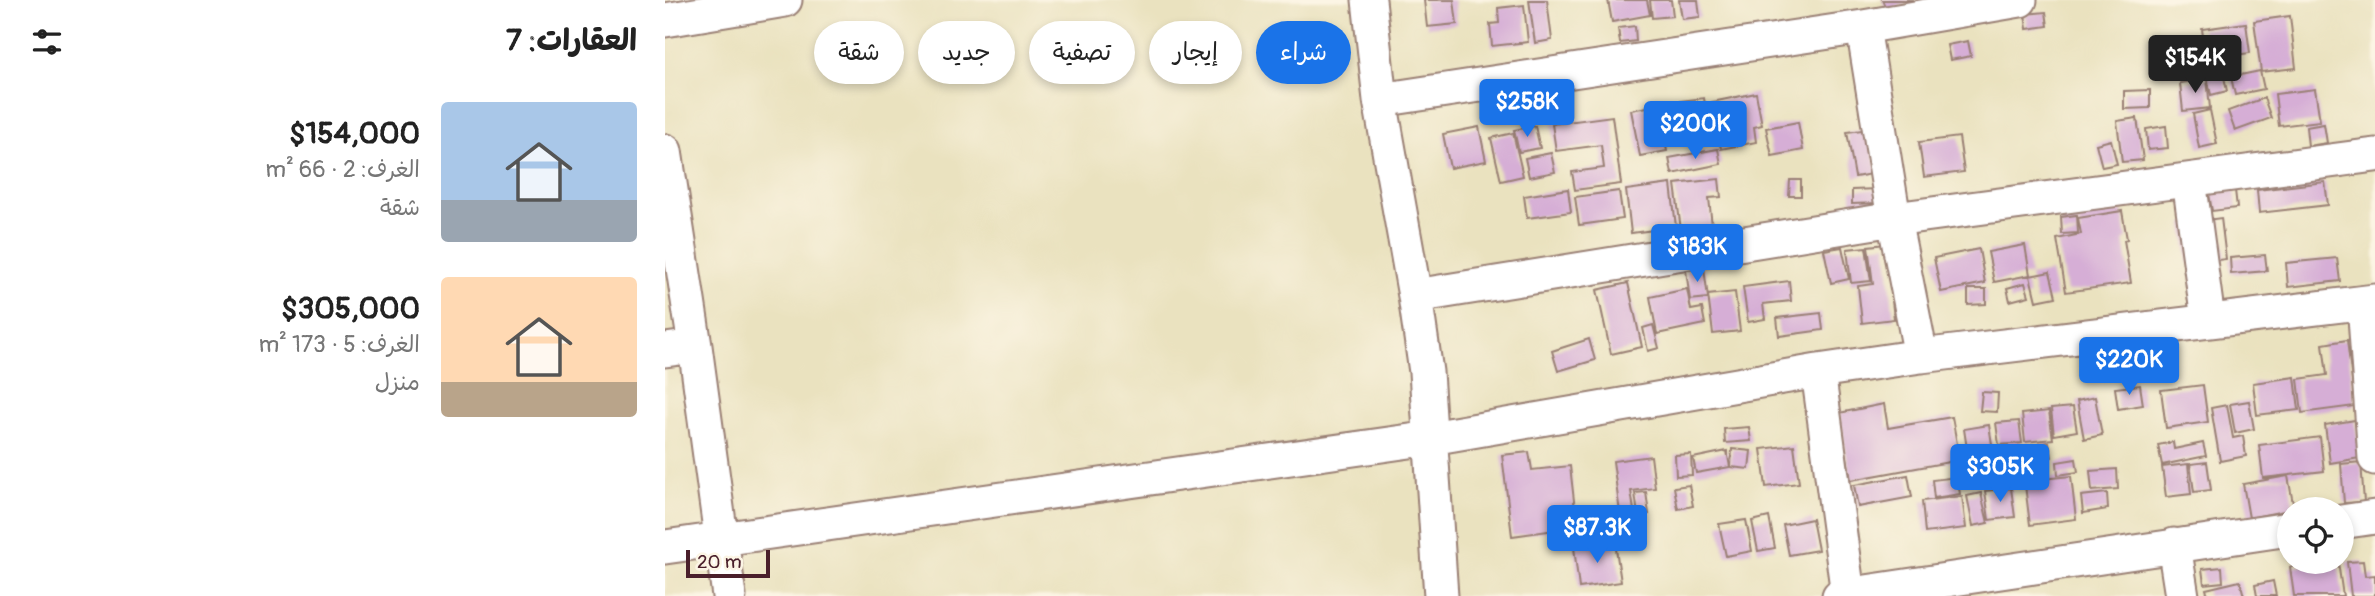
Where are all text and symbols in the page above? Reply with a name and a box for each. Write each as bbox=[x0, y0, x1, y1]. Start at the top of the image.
chip: شقة bbox=[814, 21, 904, 84]
chip: جديد bbox=[918, 21, 1015, 84]
chip: تصفية bbox=[1029, 21, 1135, 84]
chip: إيجار bbox=[1149, 21, 1242, 84]
chip: شراء bbox=[1256, 21, 1351, 84]
text: العقارات: 7 bbox=[506, 22, 637, 59]
icon: filters bbox=[28, 23, 66, 61]
pin: $154K bbox=[2146, 36, 2244, 95]
text: $154K bbox=[2164, 43, 2226, 72]
pin: $258K bbox=[1478, 80, 1576, 139]
text: $258K bbox=[1495, 87, 1559, 116]
pin: $200K bbox=[1646, 102, 1744, 161]
text: $200K bbox=[1660, 109, 1730, 138]
text: $154,000 bbox=[289, 115, 420, 152]
icon: home bbox=[497, 130, 581, 214]
text: الغرف: 2 · 66 m² bbox=[265, 155, 420, 184]
text: شقة bbox=[380, 193, 420, 222]
pin: $183K bbox=[1648, 224, 1746, 284]
text: $183K bbox=[1667, 232, 1727, 261]
text: $305,000 bbox=[281, 290, 420, 327]
icon: home bbox=[497, 305, 581, 389]
text: الغرف: 5 · 173 m² bbox=[259, 330, 420, 359]
pin: $220K bbox=[2080, 338, 2178, 397]
text: $220K bbox=[2095, 345, 2163, 374]
text: منزل bbox=[375, 368, 420, 397]
pin: $305K bbox=[1951, 444, 2049, 504]
text: $305K bbox=[1966, 452, 2034, 481]
map controls bbox=[2277, 497, 2354, 574]
button: locate bbox=[2277, 497, 2354, 574]
pin: $87.3K bbox=[1540, 505, 1654, 565]
text: $87.3K bbox=[1563, 513, 1631, 542]
scale bar bbox=[686, 547, 770, 579]
text: 20 m bbox=[697, 550, 742, 574]

